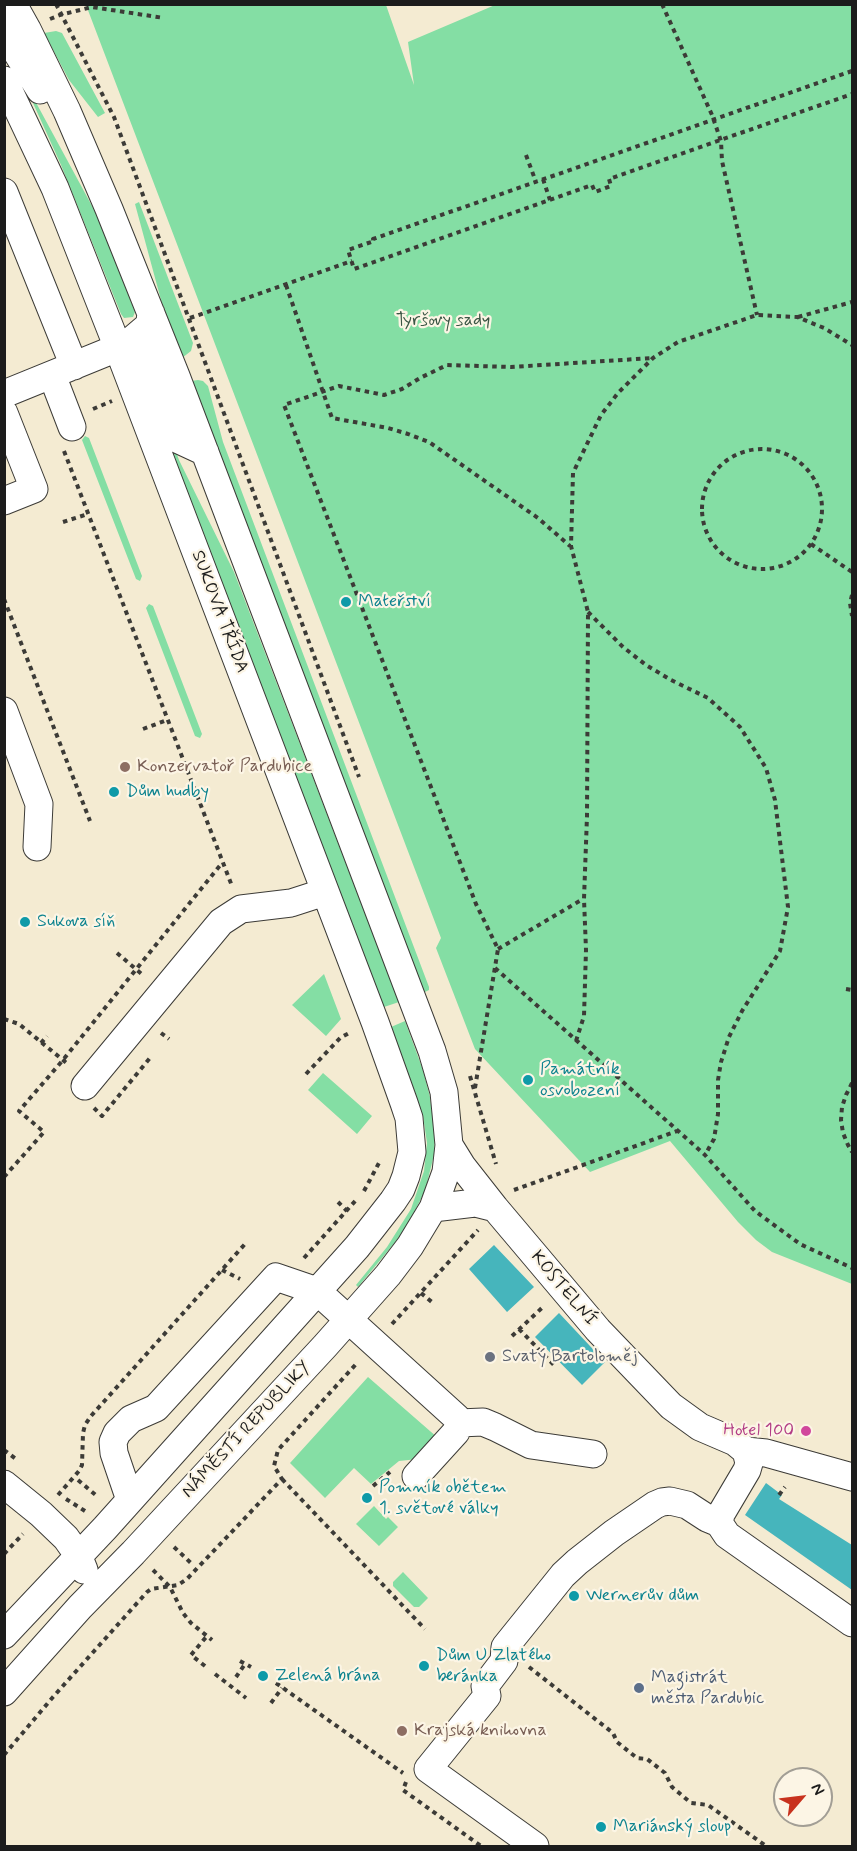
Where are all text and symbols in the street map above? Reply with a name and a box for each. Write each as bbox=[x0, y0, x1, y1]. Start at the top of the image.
park label: Tyršovy sady bbox=[396, 310, 490, 332]
street label: SUKOVA TŘÍDA bbox=[186, 548, 252, 676]
place label: Mateřství bbox=[358, 591, 431, 613]
marker: Mateřství bbox=[339, 595, 353, 609]
place label: Konzervatoř Pardubice bbox=[137, 756, 312, 778]
marker: Konzervatoř Pardubice bbox=[118, 760, 132, 774]
place label: Dům hudby bbox=[126, 781, 209, 803]
marker: Dům hudby bbox=[107, 785, 121, 799]
place label: Sukova síň bbox=[37, 911, 115, 933]
marker: Sukova síň bbox=[18, 915, 32, 929]
place label: Památník osvobození bbox=[540, 1059, 620, 1102]
marker: Památník osvobození bbox=[521, 1073, 535, 1087]
street label: KOSTELNÍ bbox=[525, 1247, 601, 1331]
place label: Svatý Bartoloměj bbox=[502, 1346, 638, 1368]
marker: Svatý Bartoloměj bbox=[483, 1350, 497, 1364]
street label: NÁMĚSTÍ REPUBLIKY bbox=[178, 1357, 316, 1503]
place label: Hotel 100 bbox=[723, 1420, 794, 1442]
marker: Hotel 100 bbox=[799, 1424, 813, 1438]
place label: Pomník obětem 1. světové války bbox=[379, 1477, 507, 1520]
marker: Pomník obětem 1. světové války bbox=[360, 1491, 374, 1505]
place label: Wernerův dům bbox=[586, 1585, 699, 1607]
marker: Wernerův dům bbox=[567, 1589, 581, 1603]
place label: Dům U Zlatého beránka bbox=[436, 1645, 551, 1688]
marker: Dům U Zlatého beránka bbox=[417, 1659, 431, 1673]
place label: Zelená brána bbox=[275, 1665, 380, 1687]
place label: Magistrát města Pardubic bbox=[651, 1667, 764, 1710]
marker: Zelená brána bbox=[256, 1669, 270, 1683]
marker: Magistrát města Pardubic bbox=[632, 1681, 646, 1695]
place label: Krajská knihovna bbox=[414, 1720, 547, 1742]
marker: Krajská knihovna bbox=[395, 1724, 409, 1738]
north arrow bbox=[773, 1767, 833, 1827]
text: N bbox=[806, 1780, 829, 1799]
place label: Mariánský sloup bbox=[613, 1816, 731, 1838]
marker: Mariánský sloup bbox=[594, 1820, 608, 1834]

